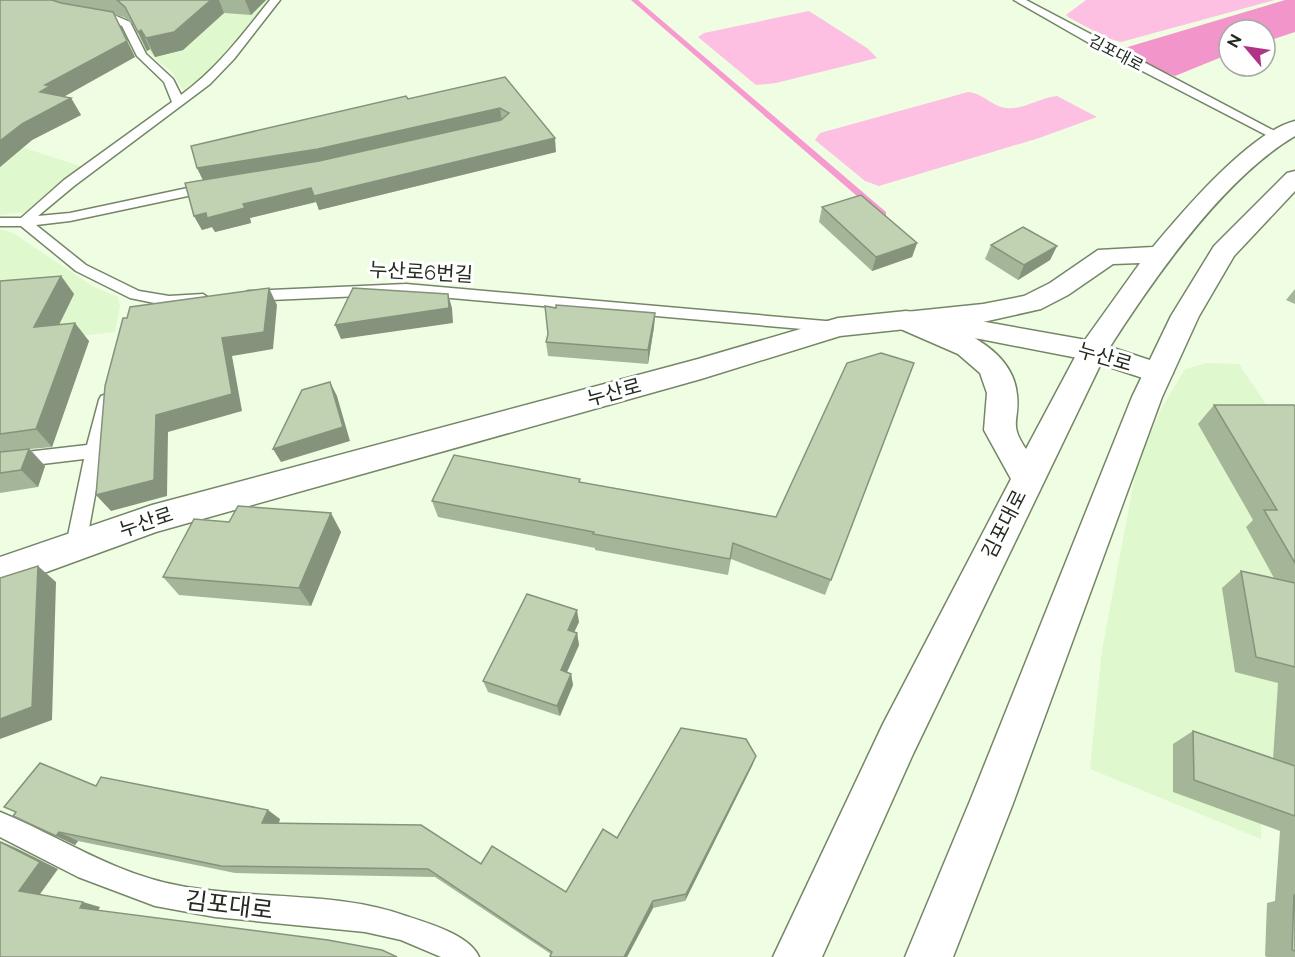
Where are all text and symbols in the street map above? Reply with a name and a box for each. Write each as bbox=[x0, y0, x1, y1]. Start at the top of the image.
north arrow bbox=[1217, 18, 1277, 78]
street label: 김포대로 bbox=[1086, 31, 1147, 75]
text: N bbox=[1223, 31, 1246, 51]
street label: 누산로6번길 bbox=[368, 257, 474, 287]
street label: 누산로 bbox=[1075, 338, 1135, 376]
street label: 누산로 bbox=[584, 373, 644, 411]
street label: 김포대로 bbox=[977, 486, 1031, 562]
street label: 누산로 bbox=[116, 502, 176, 542]
street label: 김포대로 bbox=[183, 885, 275, 925]

